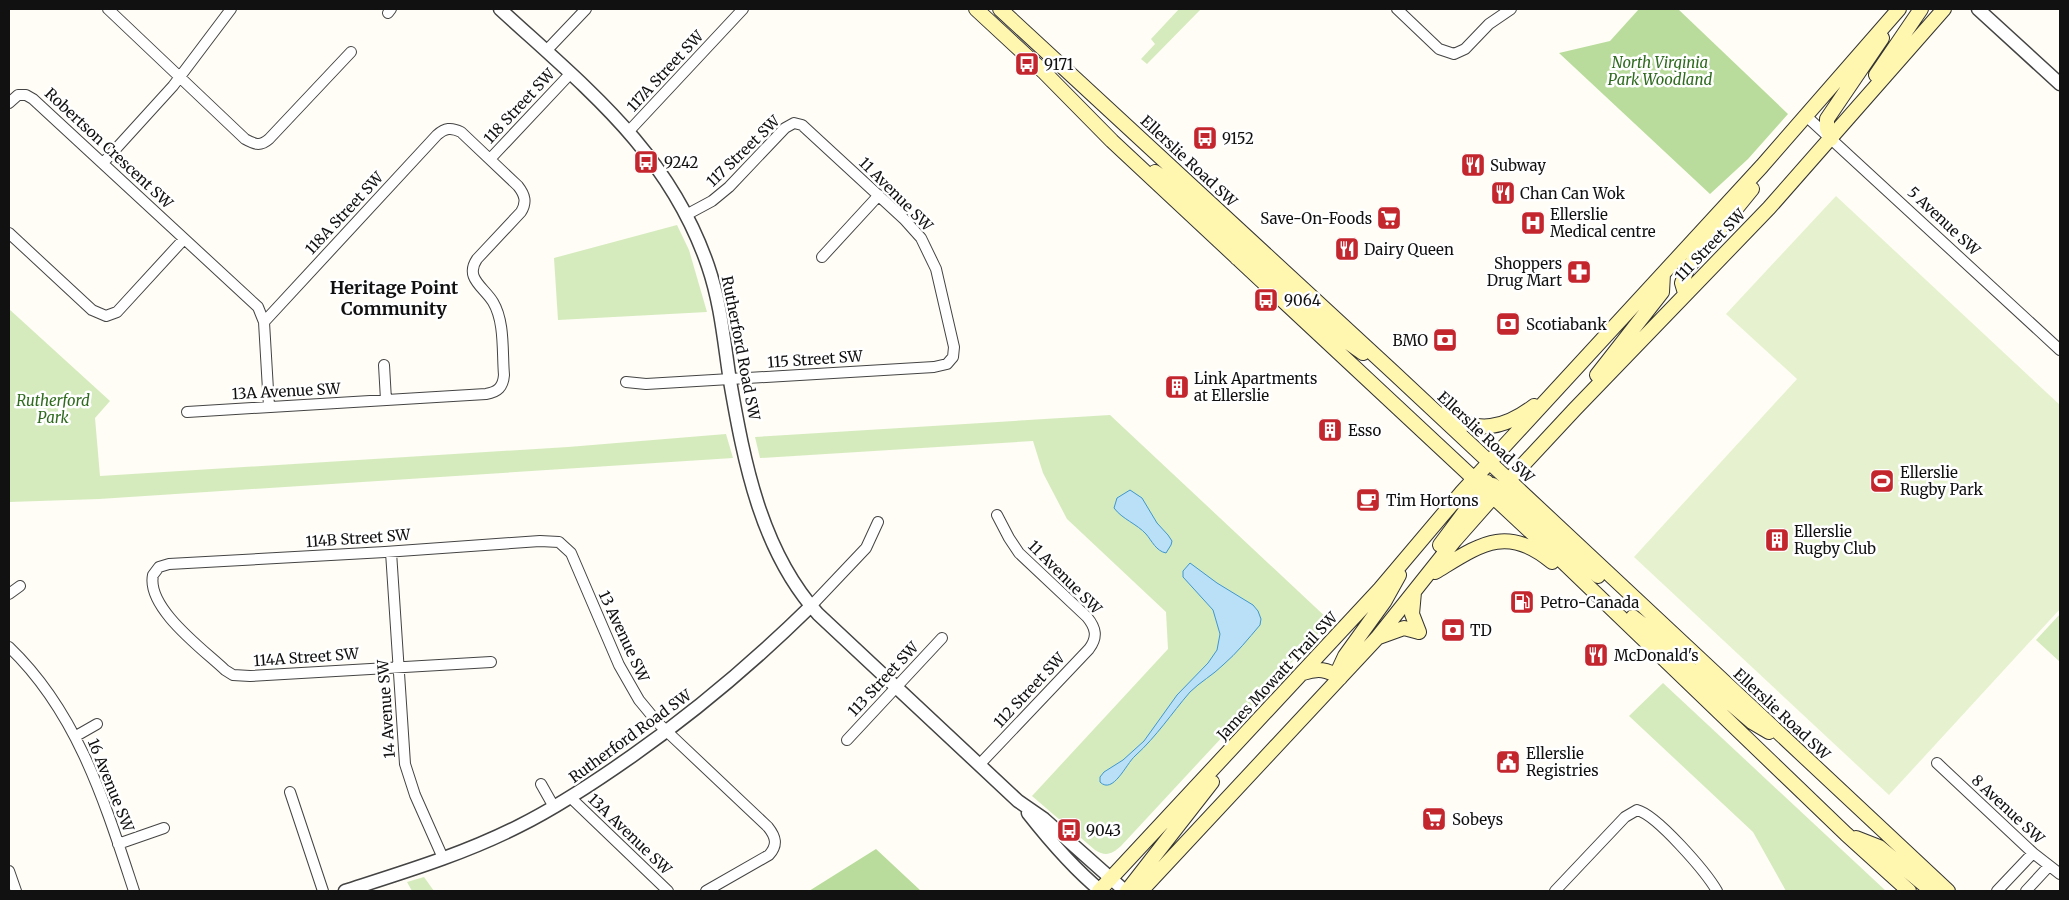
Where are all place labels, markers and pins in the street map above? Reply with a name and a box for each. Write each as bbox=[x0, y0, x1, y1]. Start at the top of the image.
bus stop icon: 9171 bbox=[1014, 51, 1040, 77]
place label: 9171 bbox=[1044, 55, 1074, 74]
bus stop icon: 9152 bbox=[1192, 125, 1218, 151]
place label: 9152 bbox=[1222, 129, 1254, 148]
bus stop icon: 9242 bbox=[633, 149, 659, 175]
restaurant icon: Subway bbox=[1460, 152, 1486, 178]
place label: 9242 bbox=[664, 153, 699, 172]
place label: Subway bbox=[1490, 156, 1546, 175]
restaurant icon: Chan Can Wok bbox=[1490, 180, 1516, 206]
place label: Chan Can Wok bbox=[1520, 184, 1625, 203]
supermarket icon: Save-On-Foods bbox=[1376, 205, 1402, 231]
place label: Ellerslie Medical centre bbox=[1550, 205, 1656, 241]
place label: Save-On-Foods bbox=[1260, 209, 1372, 228]
hospital icon: Ellerslie Medical centre bbox=[1520, 210, 1546, 236]
restaurant icon: Dairy Queen bbox=[1334, 236, 1360, 262]
place label: Dairy Queen bbox=[1364, 240, 1454, 259]
place label: Shoppers Drug Mart bbox=[1487, 254, 1562, 290]
pharmacy icon: Shoppers Drug Mart bbox=[1566, 259, 1592, 285]
bus stop icon: 9064 bbox=[1253, 287, 1279, 313]
place label: 9064 bbox=[1284, 291, 1321, 310]
bank icon: Scotiabank bbox=[1495, 311, 1521, 337]
place label: Scotiabank bbox=[1526, 315, 1607, 334]
bank icon: BMO bbox=[1432, 327, 1458, 353]
place label: BMO bbox=[1393, 331, 1428, 350]
place label: Link Apartments at Ellerslie bbox=[1194, 369, 1317, 405]
building icon: Link Apartments at Ellerslie bbox=[1164, 374, 1190, 400]
building icon: Esso bbox=[1317, 417, 1343, 443]
place label: Esso bbox=[1348, 421, 1381, 440]
place label: Ellerslie Rugby Park bbox=[1900, 463, 1983, 499]
sports icon: Ellerslie Rugby Park bbox=[1869, 468, 1895, 494]
cafe icon: Tim Hortons bbox=[1355, 487, 1381, 513]
place label: Tim Hortons bbox=[1386, 491, 1479, 510]
place label: Ellerslie Rugby Club bbox=[1794, 522, 1876, 558]
building icon: Ellerslie Rugby Club bbox=[1764, 527, 1790, 553]
fuel station icon: Petro-Canada bbox=[1509, 589, 1535, 615]
place label: Petro-Canada bbox=[1540, 593, 1639, 612]
bank icon: TD bbox=[1440, 617, 1466, 643]
place label: TD bbox=[1470, 621, 1492, 640]
restaurant icon: McDonald's bbox=[1583, 642, 1609, 668]
place label: McDonald's bbox=[1614, 646, 1699, 665]
place label: Ellerslie Registries bbox=[1526, 744, 1599, 780]
public building icon: Ellerslie Registries bbox=[1495, 749, 1521, 775]
supermarket icon: Sobeys bbox=[1421, 806, 1447, 832]
place label: Sobeys bbox=[1452, 810, 1503, 829]
bus stop icon: 9043 bbox=[1056, 817, 1082, 843]
place label: 9043 bbox=[1086, 821, 1121, 840]

